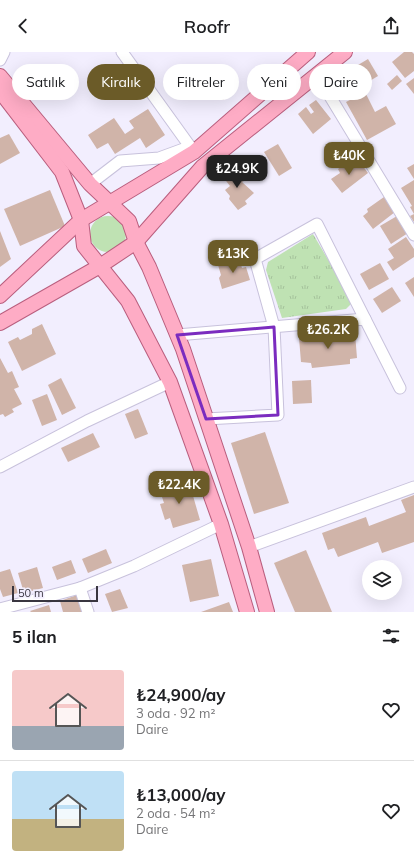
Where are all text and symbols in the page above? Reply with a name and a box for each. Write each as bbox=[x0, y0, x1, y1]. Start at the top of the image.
icon: back bbox=[12, 15, 34, 37]
text: Roofr bbox=[184, 15, 230, 38]
icon: share bbox=[380, 15, 402, 37]
chip: Satılık bbox=[12, 64, 79, 100]
chip: Kiralık bbox=[87, 64, 155, 100]
chip: Filtreler bbox=[163, 64, 239, 100]
chip: Yeni bbox=[247, 64, 301, 100]
chip: Daire bbox=[309, 64, 372, 100]
pin: ₺40K bbox=[325, 142, 373, 176]
text: ₺40K bbox=[333, 147, 365, 163]
pin: ₺24.9K bbox=[204, 155, 270, 189]
text: ₺24.9K bbox=[215, 160, 259, 176]
pin: ₺13K bbox=[209, 240, 257, 274]
text: ₺13K bbox=[217, 245, 249, 261]
pin: ₺26.2K bbox=[295, 316, 361, 350]
text: ₺26.2K bbox=[306, 321, 350, 337]
pin: ₺22.4K bbox=[146, 471, 212, 505]
text: ₺22.4K bbox=[157, 476, 201, 492]
map controls bbox=[362, 560, 402, 600]
button: layers bbox=[362, 560, 402, 600]
scale bar bbox=[12, 584, 98, 603]
text: 50 m bbox=[18, 586, 44, 600]
icon: filters bbox=[380, 625, 402, 647]
text: 5 ilan bbox=[12, 626, 57, 647]
text: ₺24,900/ay bbox=[136, 684, 225, 705]
icon: home bbox=[44, 686, 92, 734]
icon: heart bbox=[380, 699, 402, 721]
text: 3 oda · 92 m² bbox=[136, 705, 215, 721]
text: Daire bbox=[136, 721, 168, 737]
text: ₺13,000/ay bbox=[136, 784, 225, 805]
icon: home bbox=[44, 787, 92, 835]
icon: heart bbox=[380, 800, 402, 822]
text: 2 oda · 54 m² bbox=[136, 805, 215, 821]
text: Daire bbox=[136, 821, 168, 837]

